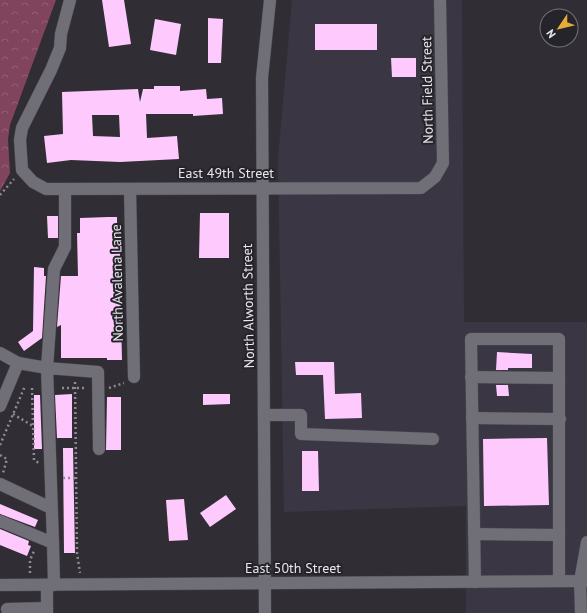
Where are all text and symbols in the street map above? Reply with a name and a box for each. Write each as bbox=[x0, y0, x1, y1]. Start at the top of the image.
north arrow bbox=[539, 8, 579, 48]
text: N bbox=[543, 27, 559, 41]
street label: North Field Street bbox=[417, 36, 437, 144]
street label: East 49th Street bbox=[178, 164, 274, 182]
street label: North Avalena Lane bbox=[107, 224, 127, 342]
street label: North Alworth Street bbox=[238, 243, 258, 369]
street label: East 50th Street bbox=[245, 559, 341, 577]

